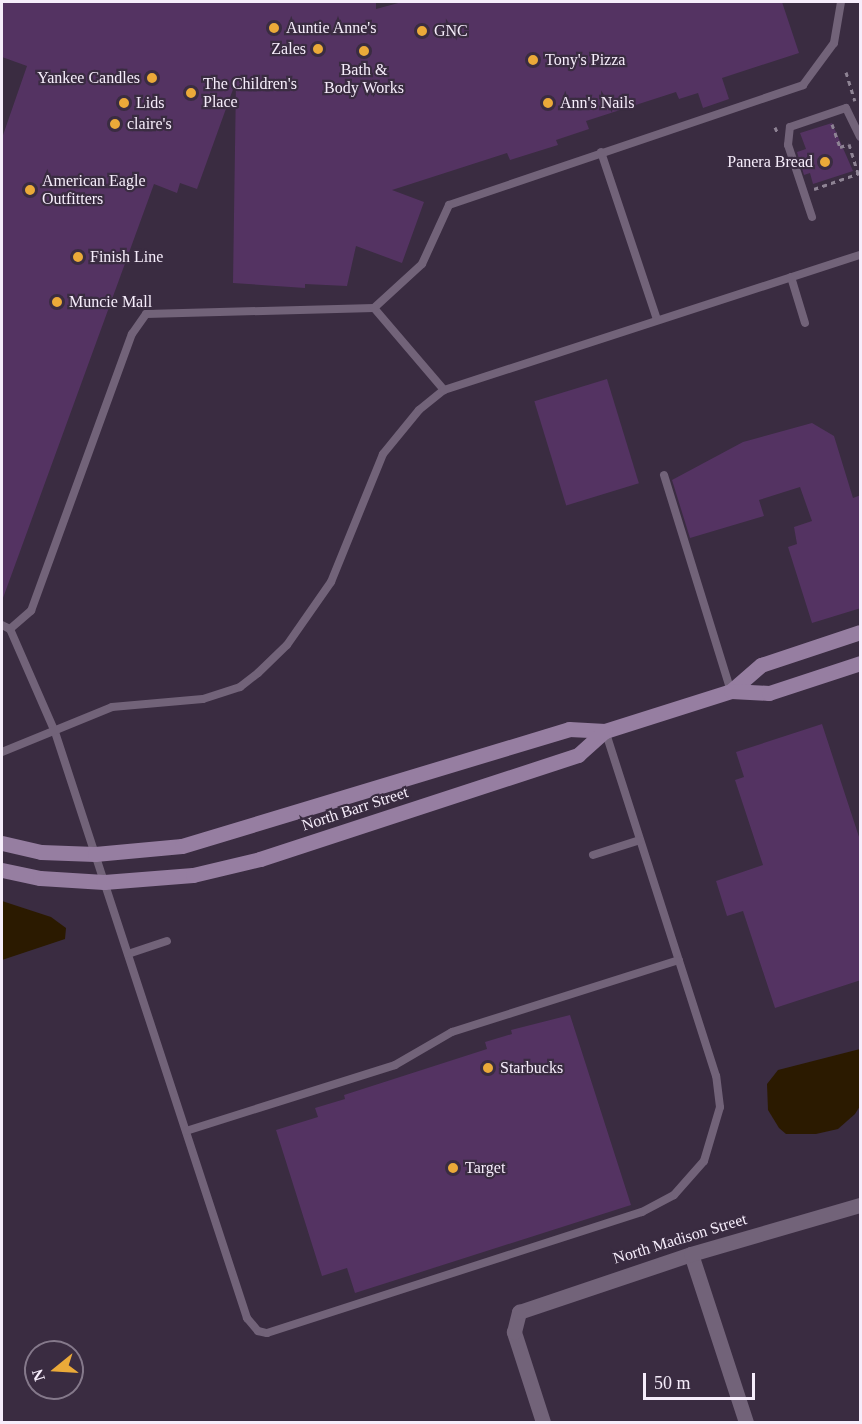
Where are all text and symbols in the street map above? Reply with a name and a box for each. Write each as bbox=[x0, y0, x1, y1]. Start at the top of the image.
place label: Auntie Anne's bbox=[286, 18, 377, 38]
marker: Auntie Anne's bbox=[267, 21, 281, 35]
place label: GNC bbox=[434, 21, 468, 41]
marker: GNC bbox=[415, 24, 429, 38]
place label: Zales bbox=[271, 39, 306, 59]
marker: Zales bbox=[311, 42, 325, 56]
marker: Bath & Body Works bbox=[357, 44, 371, 58]
place label: Tony's Pizza bbox=[545, 50, 625, 70]
marker: Tony's Pizza bbox=[526, 53, 540, 67]
place label: Bath & Body Works bbox=[324, 60, 404, 98]
place label: Yankee Candles bbox=[37, 68, 140, 88]
marker: Yankee Candles bbox=[145, 71, 159, 85]
place label: The Children's Place bbox=[203, 74, 297, 112]
marker: The Children's Place bbox=[184, 86, 198, 100]
place label: Lids bbox=[136, 93, 164, 113]
place label: Ann's Nails bbox=[560, 93, 634, 113]
marker: Lids bbox=[117, 96, 131, 110]
marker: Ann's Nails bbox=[541, 96, 555, 110]
place label: claire's bbox=[127, 114, 172, 134]
marker: claire's bbox=[108, 117, 122, 131]
place label: Panera Bread bbox=[727, 152, 813, 172]
marker: Panera Bread bbox=[818, 155, 832, 169]
place label: American Eagle Outfitters bbox=[42, 171, 146, 209]
marker: American Eagle Outfitters bbox=[23, 183, 37, 197]
place label: Finish Line bbox=[90, 247, 163, 267]
marker: Finish Line bbox=[71, 250, 85, 264]
place label: Muncie Mall bbox=[69, 292, 152, 312]
marker: Muncie Mall bbox=[50, 295, 64, 309]
street label: North Barr Street bbox=[299, 783, 411, 835]
place label: Starbucks bbox=[500, 1058, 563, 1078]
marker: Starbucks bbox=[481, 1061, 495, 1075]
place label: Target bbox=[465, 1158, 505, 1178]
marker: Target bbox=[446, 1161, 460, 1175]
street label: North Madison Street bbox=[611, 1210, 749, 1268]
north arrow bbox=[24, 1340, 84, 1400]
scale bar bbox=[646, 1361, 758, 1399]
text: N bbox=[28, 1367, 48, 1383]
text: 50 m bbox=[654, 1373, 691, 1393]

